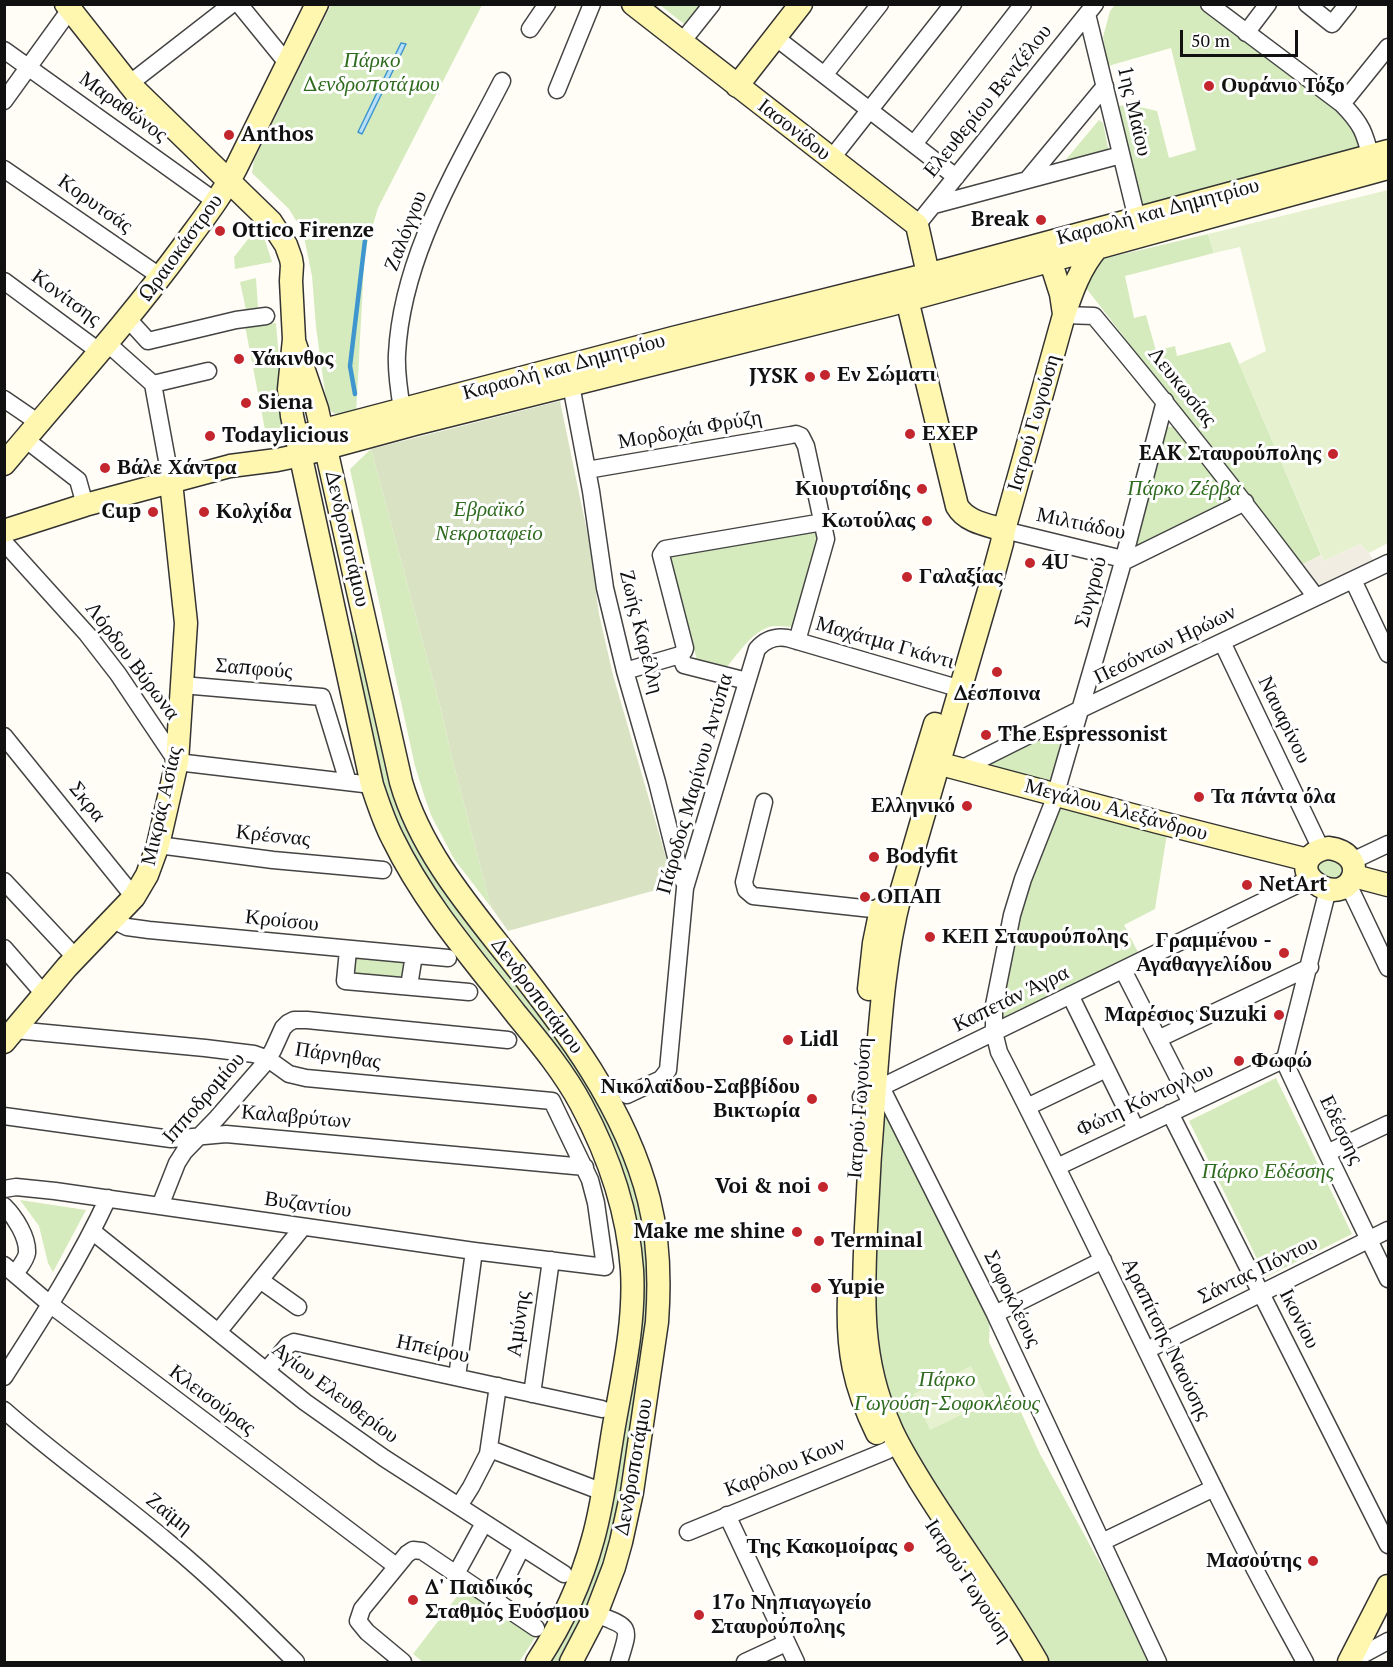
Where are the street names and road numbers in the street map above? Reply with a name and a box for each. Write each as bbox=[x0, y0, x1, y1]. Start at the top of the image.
street label: Ελευθερίου Βενιζέλου bbox=[918, 19, 1058, 183]
street label: 1ης Μαϊου bbox=[1111, 63, 1157, 159]
street label: Μαραθώνος bbox=[74, 66, 172, 148]
street label: Ιασονίδου bbox=[752, 94, 836, 166]
street label: Κορυτσάς bbox=[53, 169, 137, 239]
street label: Καραολή και Δημητρίου bbox=[1054, 173, 1262, 251]
street label: Ζαλόγγου bbox=[379, 187, 433, 275]
street label: Ωραιοκάστρου bbox=[134, 189, 228, 307]
street label: Κονίτσης bbox=[26, 264, 106, 332]
street label: Καραολή και Δημητρίου bbox=[460, 328, 668, 406]
street label: Λευκωσίας bbox=[1142, 342, 1222, 432]
street label: Ιατρού Γωγούση bbox=[1002, 352, 1066, 494]
street label: Μορδοχάι Φρύζη bbox=[616, 405, 764, 455]
street label: Δενδροποτάμου bbox=[319, 469, 375, 609]
street label: Μιλτιάδου bbox=[1034, 502, 1128, 546]
street label: Συγγρού bbox=[1069, 554, 1113, 630]
street label: Ζωής Καρέλλη bbox=[613, 567, 669, 697]
street label: Λόρδου Βύρωνα bbox=[79, 597, 185, 725]
street label: Πεσόντων Ηρώων bbox=[1090, 600, 1240, 690]
street label: Μαχάτμα Γκάντι bbox=[813, 611, 957, 675]
street label: Σαπφούς bbox=[214, 653, 294, 685]
street label: Πάροδος Μαρίνου Αντύπα bbox=[651, 671, 739, 897]
street label: Ναυαρίνου bbox=[1252, 672, 1316, 768]
street label: Μικράς Ασίας bbox=[136, 744, 188, 868]
street label: Μεγάλου Αλεξάνδρου bbox=[1022, 773, 1210, 847]
street label: Σκρα bbox=[63, 777, 111, 827]
street label: Κρέσνας bbox=[235, 820, 311, 852]
street label: Κροίσου bbox=[244, 905, 320, 937]
street label: Δενδροποτάμου bbox=[485, 933, 589, 1059]
street label: Καπετάν Άγρα bbox=[949, 960, 1073, 1038]
street label: Πάρνηθας bbox=[293, 1037, 383, 1075]
street label: Ιατρού Γωγούση bbox=[843, 1037, 877, 1179]
street label: Ιπποδρομίου bbox=[157, 1047, 251, 1149]
street label: Φώτη Κόντογλου bbox=[1073, 1057, 1217, 1143]
street label: Εδέσσης bbox=[1314, 1091, 1368, 1169]
street label: Καλαβρύτων bbox=[240, 1100, 352, 1134]
street label: Βυζαντίου bbox=[263, 1186, 353, 1224]
street label: Σάντας Πόντου bbox=[1194, 1230, 1322, 1310]
street label: Σοφοκλέους bbox=[978, 1247, 1046, 1351]
street label: Αραπίτσης Ναούσης bbox=[1116, 1254, 1216, 1424]
street label: Ικονίου bbox=[1273, 1285, 1325, 1353]
street label: Αμύνης bbox=[502, 1289, 536, 1359]
street label: Ηπείρου bbox=[394, 1329, 472, 1369]
street label: Αγίου Ελευθερίου bbox=[266, 1337, 404, 1449]
street label: Κλεισούρας bbox=[164, 1359, 260, 1441]
street label: Δενδροποτάμου bbox=[610, 1397, 658, 1537]
street label: Καρόλου Κουν bbox=[721, 1431, 849, 1503]
street label: Ζαϊμη bbox=[141, 1488, 197, 1540]
street label: Ιατρού Γωγούση bbox=[919, 1515, 1017, 1647]

